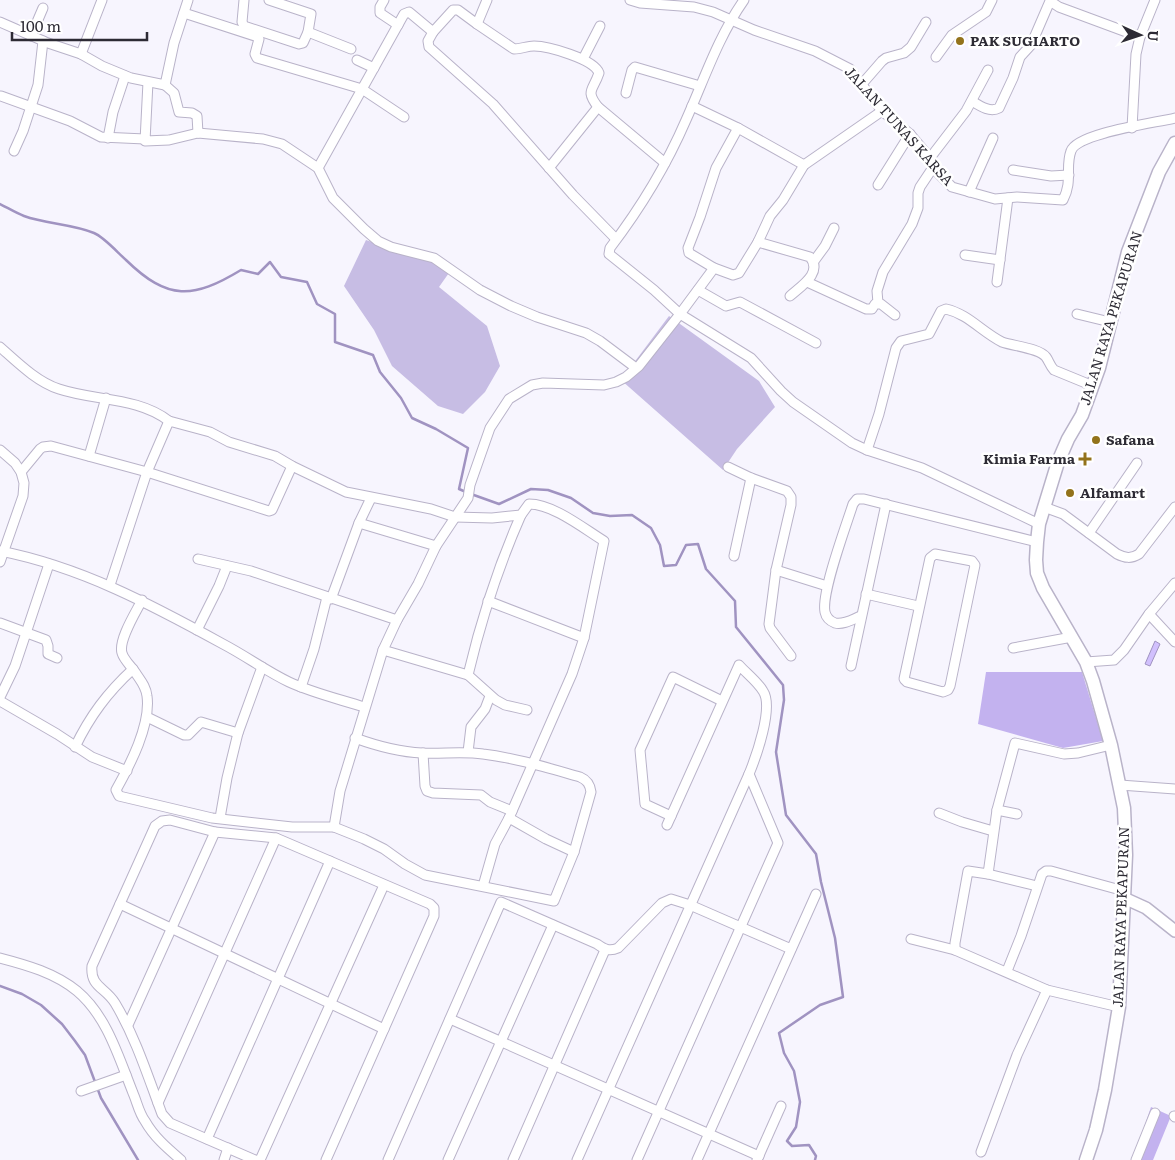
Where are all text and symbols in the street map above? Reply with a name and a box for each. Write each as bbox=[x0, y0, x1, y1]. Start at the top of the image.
scale bar bbox=[12, 10, 148, 42]
north arrow bbox=[1115, 10, 1165, 60]
text: 100 m bbox=[20, 14, 61, 37]
place label: PAK SUGIARTO bbox=[970, 30, 1080, 50]
text: U bbox=[1144, 30, 1164, 42]
marker: PAK SUGIARTO bbox=[954, 35, 966, 47]
street label: JALAN TUNAS KARSA bbox=[841, 61, 959, 190]
street label: JALAN RAYA PEKAPURAN bbox=[1074, 228, 1146, 407]
place label: Safana bbox=[1106, 429, 1155, 449]
marker: Safana bbox=[1090, 434, 1102, 446]
place label: Kimia Farma bbox=[983, 448, 1076, 468]
marker: Kimia Farma bbox=[1079, 453, 1091, 465]
place label: Alfamart bbox=[1080, 482, 1146, 502]
marker: Alfamart bbox=[1064, 487, 1076, 499]
street label: JALAN RAYA PEKAPURAN bbox=[1107, 826, 1133, 1008]

